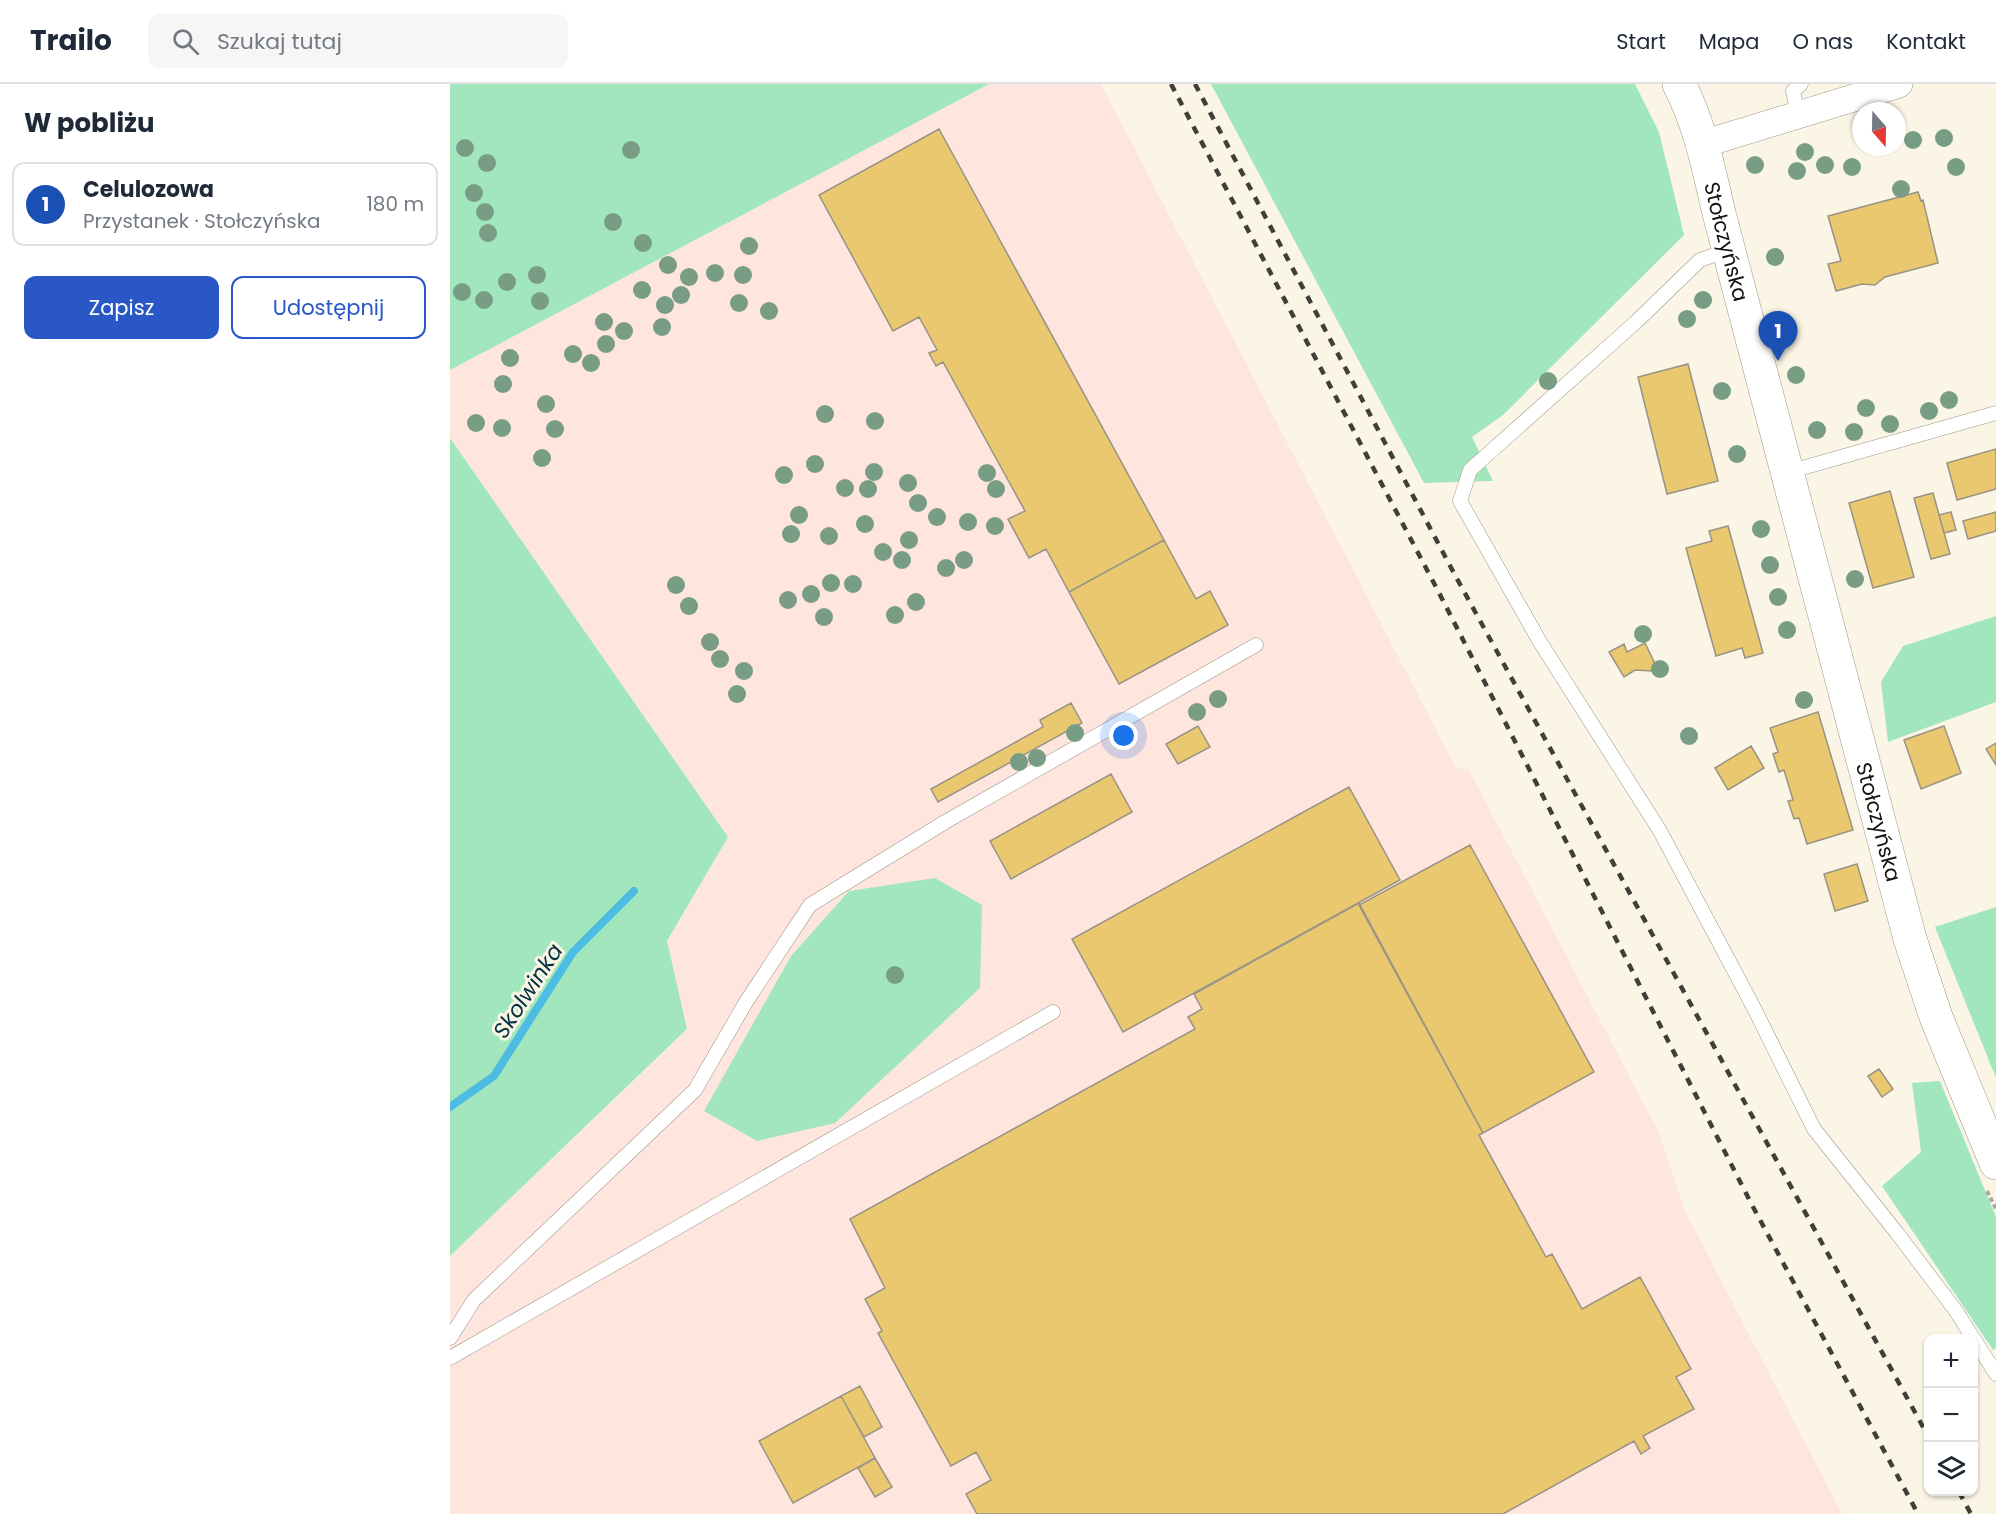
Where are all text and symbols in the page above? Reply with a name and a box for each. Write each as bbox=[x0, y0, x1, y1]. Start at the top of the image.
search box bbox=[148, 14, 568, 68]
text: Trailo bbox=[30, 21, 112, 60]
icon: search bbox=[169, 25, 202, 58]
text: Szukaj tutaj bbox=[217, 26, 342, 57]
text: Start bbox=[1616, 27, 1666, 56]
text: Mapa bbox=[1699, 27, 1760, 56]
text: O nas bbox=[1793, 27, 1853, 56]
text: Kontakt bbox=[1886, 27, 1966, 56]
north arrow bbox=[1852, 102, 1906, 156]
text: W pobliżu bbox=[24, 105, 155, 141]
text: Celulozowa bbox=[83, 174, 214, 205]
street label: Stołczyńska bbox=[1698, 179, 1756, 304]
text: 1 bbox=[42, 190, 49, 218]
text: 180 m bbox=[366, 190, 424, 218]
text: Przystanek · Stołczyńska bbox=[83, 207, 320, 235]
button: Zapisz bbox=[24, 276, 219, 339]
button: Udostępnij bbox=[231, 276, 426, 339]
pin: 1 bbox=[1758, 312, 1798, 361]
your location bbox=[1109, 721, 1138, 750]
street label: Stołczyńska bbox=[1850, 759, 1909, 885]
water label: Skolwinka bbox=[486, 937, 570, 1044]
map controls bbox=[1924, 1334, 1978, 1496]
button: + bbox=[1924, 1334, 1978, 1388]
button: − bbox=[1924, 1388, 1978, 1442]
button: layers bbox=[1924, 1442, 1978, 1496]

